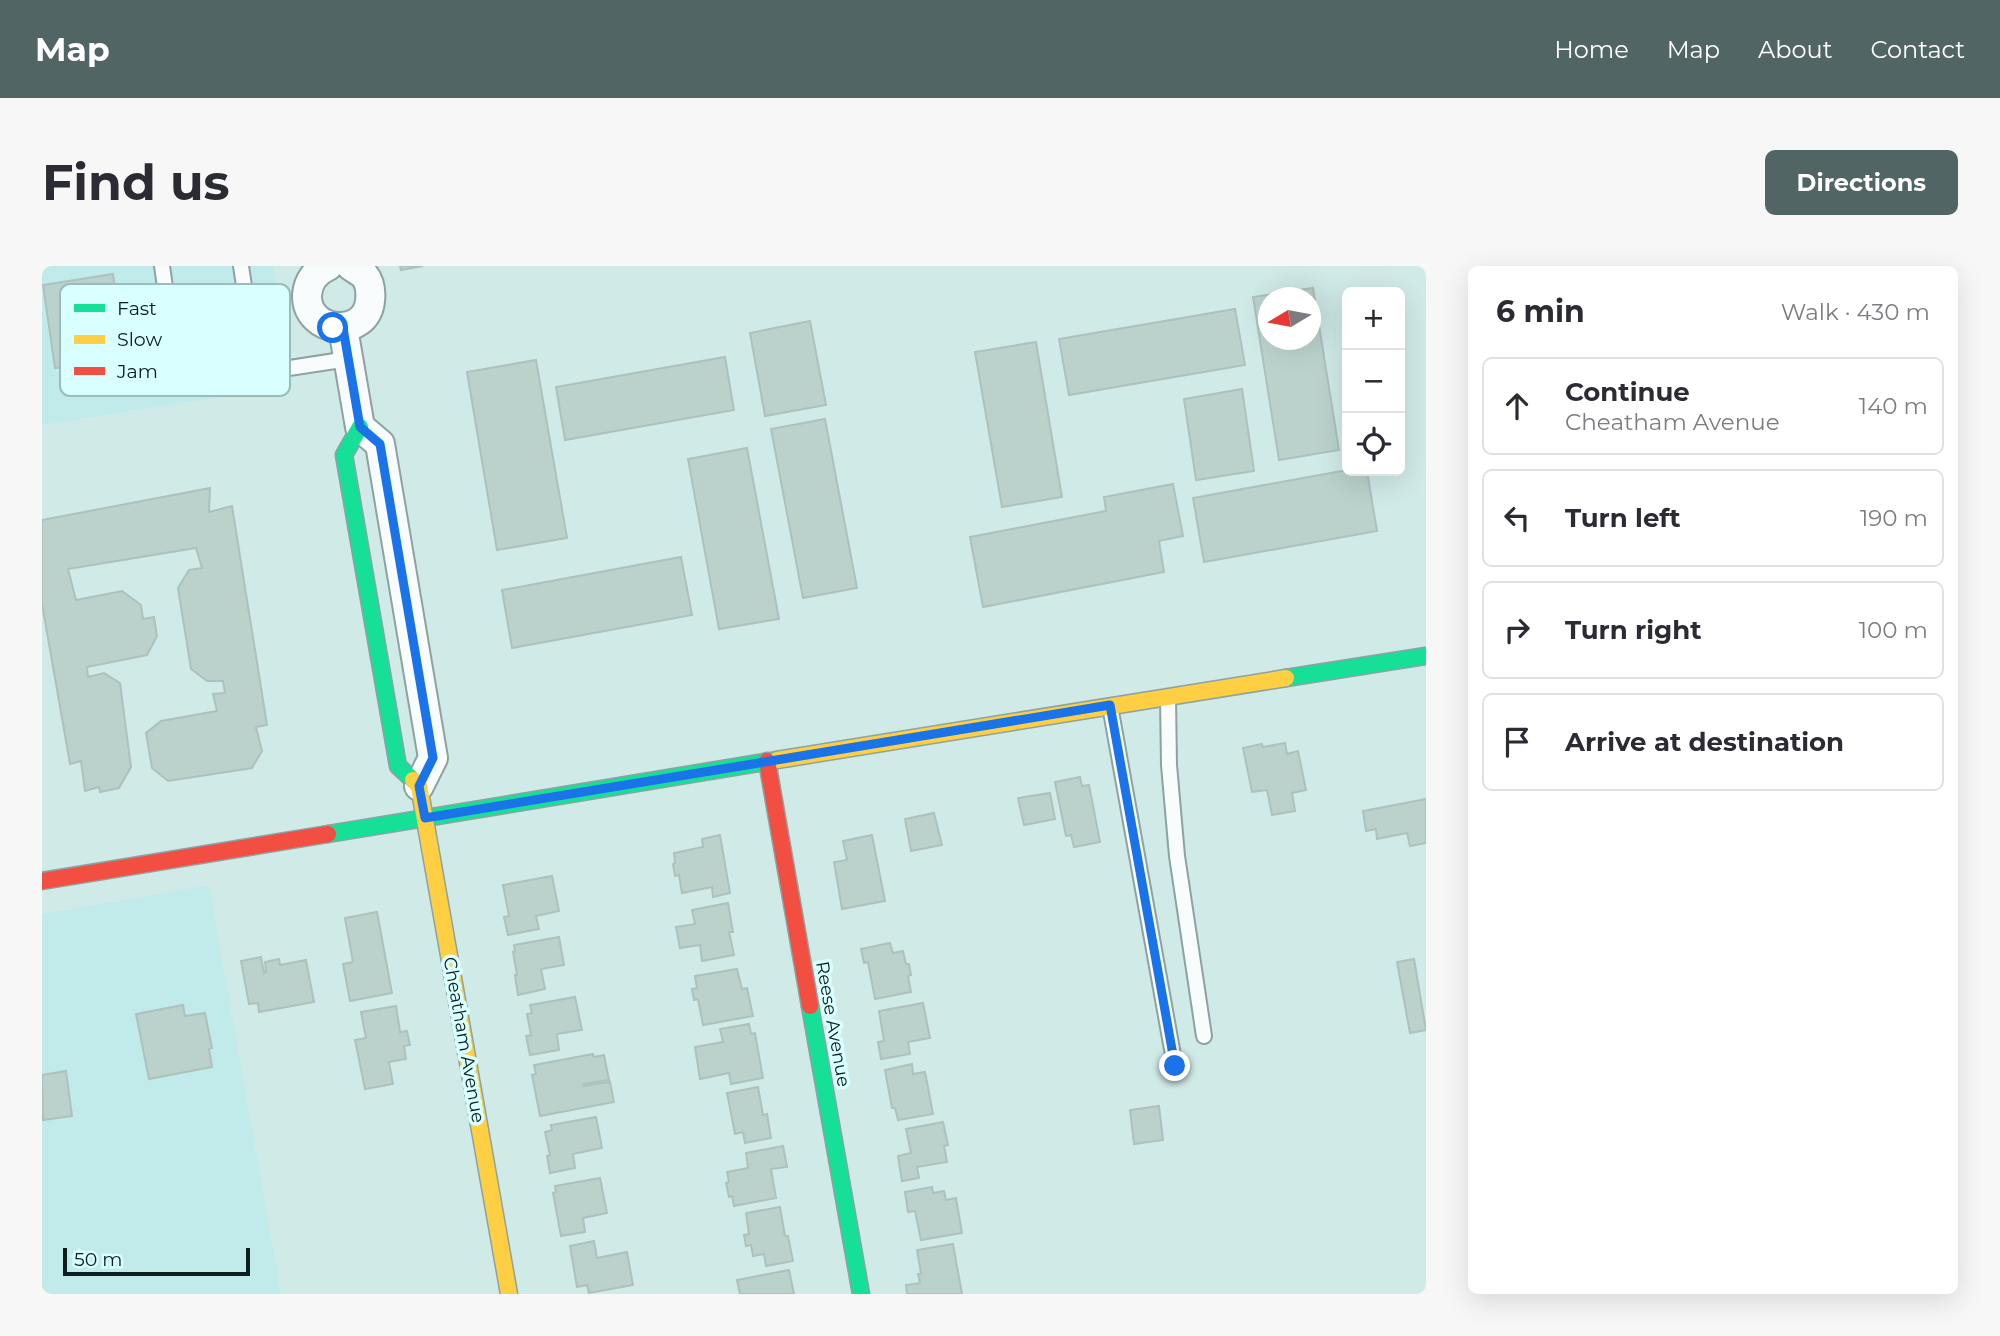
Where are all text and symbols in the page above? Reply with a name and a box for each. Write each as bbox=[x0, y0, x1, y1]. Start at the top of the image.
text: Map bbox=[35, 29, 110, 69]
text: Home bbox=[1554, 35, 1629, 64]
text: Map bbox=[1667, 35, 1720, 64]
text: About bbox=[1758, 35, 1832, 64]
text: Contact bbox=[1870, 35, 1965, 64]
button: Directions bbox=[1765, 150, 1958, 215]
text: Find us bbox=[42, 153, 230, 212]
legend bbox=[60, 284, 290, 396]
north arrow bbox=[1258, 287, 1321, 350]
map controls bbox=[1342, 287, 1405, 476]
button: + bbox=[1342, 287, 1405, 350]
text: 6 min bbox=[1496, 293, 1585, 330]
text: Fast bbox=[117, 297, 157, 320]
text: Walk · 430 m bbox=[1781, 298, 1930, 326]
route start bbox=[317, 312, 348, 343]
text: Slow bbox=[117, 328, 162, 351]
button: − bbox=[1342, 350, 1405, 413]
text: Jam bbox=[116, 360, 158, 383]
text: Continue bbox=[1565, 376, 1690, 408]
icon: ahead bbox=[1498, 387, 1536, 425]
text: 140 m bbox=[1859, 392, 1928, 420]
text: Cheatham Avenue bbox=[1565, 408, 1780, 436]
button: locate bbox=[1342, 413, 1405, 476]
icon: left bbox=[1498, 499, 1536, 537]
text: Turn left bbox=[1565, 502, 1681, 534]
text: 190 m bbox=[1860, 504, 1928, 532]
icon: right bbox=[1498, 611, 1536, 649]
text: Turn right bbox=[1565, 614, 1701, 646]
text: 100 m bbox=[1859, 616, 1928, 644]
icon: arrive bbox=[1498, 723, 1536, 761]
text: Arrive at destination bbox=[1565, 726, 1844, 758]
street label: Cheatham Avenue bbox=[439, 955, 489, 1125]
street label: Reese Avenue bbox=[811, 960, 855, 1089]
route end bbox=[1159, 1050, 1190, 1081]
scale bar bbox=[63, 1245, 250, 1277]
text: 50 m bbox=[74, 1248, 122, 1271]

